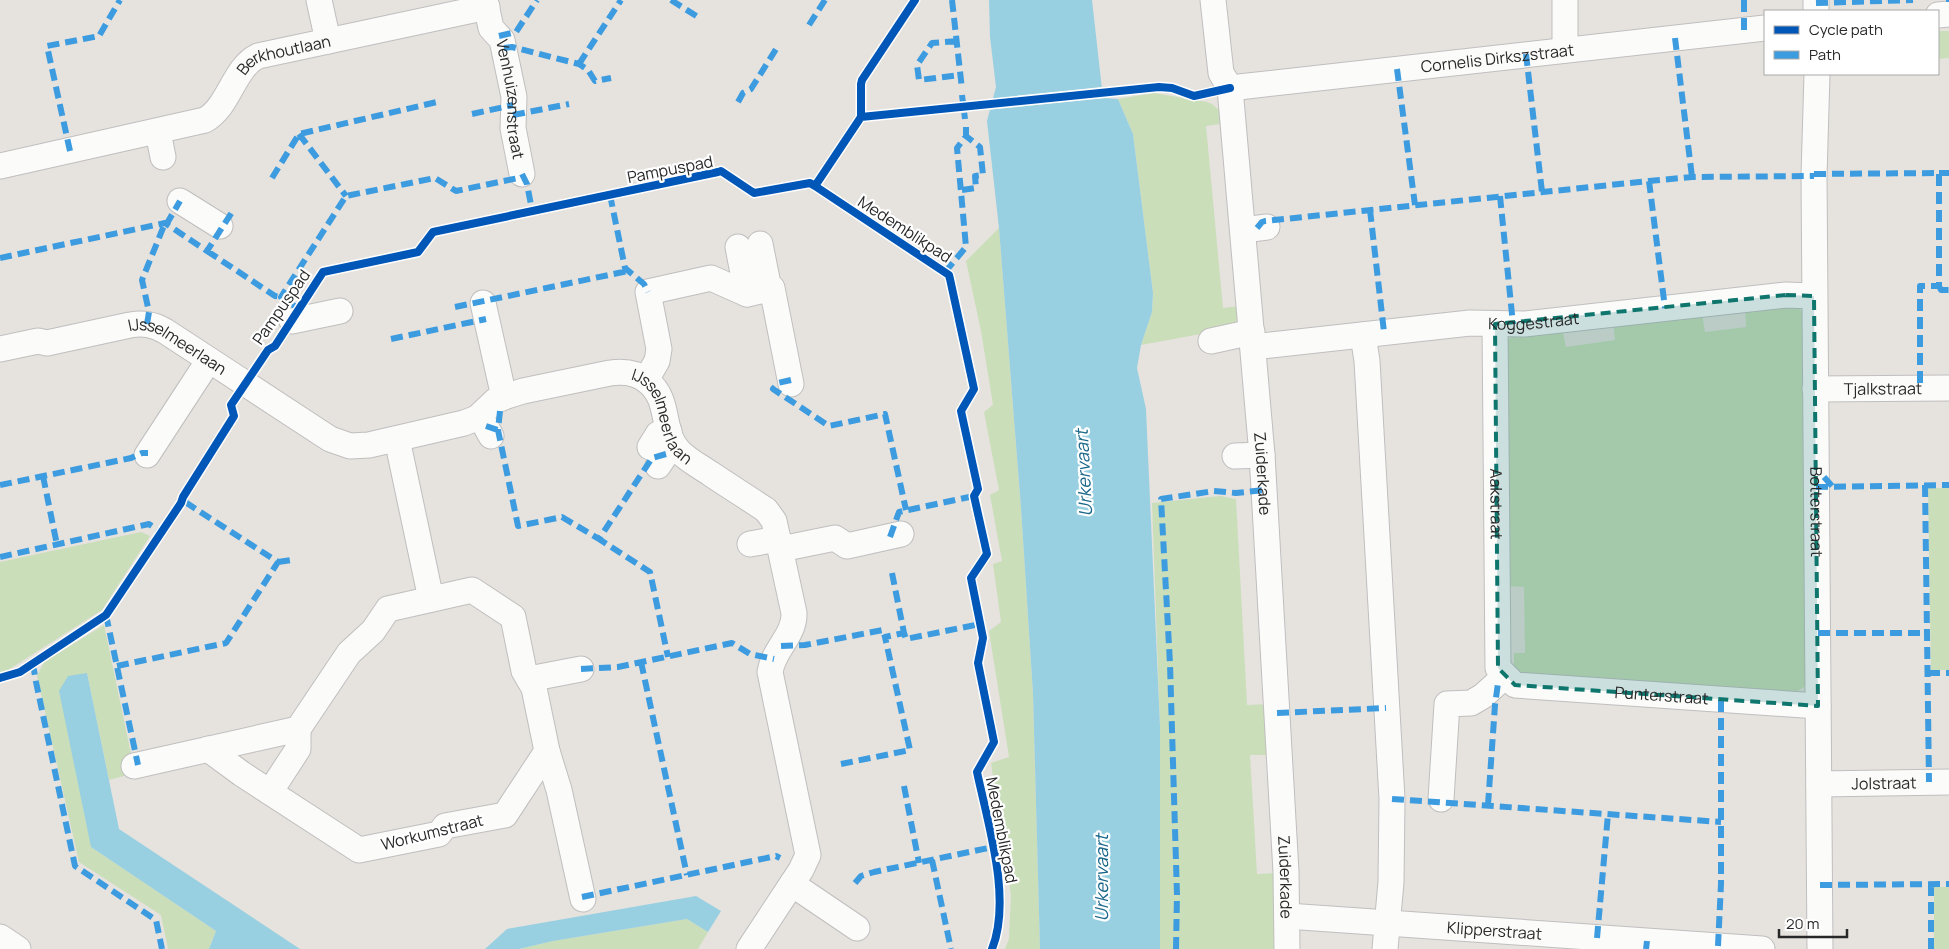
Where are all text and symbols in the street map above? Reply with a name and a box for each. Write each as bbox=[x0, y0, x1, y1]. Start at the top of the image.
legend bbox=[1764, 10, 1939, 75]
text: Cycle path bbox=[1809, 19, 1883, 40]
street label: Berkhoutlaan bbox=[231, 30, 333, 79]
street label: Venhuizenstraat bbox=[491, 37, 530, 161]
street label: Cornelis Dirkszstraat bbox=[1420, 39, 1575, 78]
text: Path bbox=[1809, 44, 1841, 65]
street label: Pampuspad bbox=[625, 150, 715, 188]
street label: Medemblikpad bbox=[854, 190, 956, 268]
street label: Pampuspad bbox=[247, 265, 315, 349]
street label: Koggestraat bbox=[1488, 307, 1580, 335]
street label: IJsselmeerlaan bbox=[126, 313, 231, 380]
street label: IJsselmeerlaan bbox=[629, 363, 697, 469]
street label: Tjalkstraat bbox=[1844, 377, 1922, 400]
water label: Urkervaart bbox=[1069, 427, 1097, 517]
street label: Zuiderkade bbox=[1249, 431, 1276, 516]
street label: Botterstraat bbox=[1805, 467, 1828, 557]
street label: Aakstraat bbox=[1485, 468, 1508, 540]
street label: Punterstraat bbox=[1614, 681, 1709, 709]
street label: Jolstraat bbox=[1851, 772, 1917, 794]
street label: Medemblikpad bbox=[981, 775, 1023, 885]
street label: Workumstraat bbox=[379, 809, 485, 855]
water label: Urkervaart bbox=[1089, 833, 1113, 922]
street label: Zuiderkade bbox=[1273, 835, 1298, 919]
scale bar bbox=[1779, 906, 1846, 938]
text: 20 m bbox=[1786, 913, 1819, 934]
street label: Klipperstraat bbox=[1446, 916, 1543, 945]

